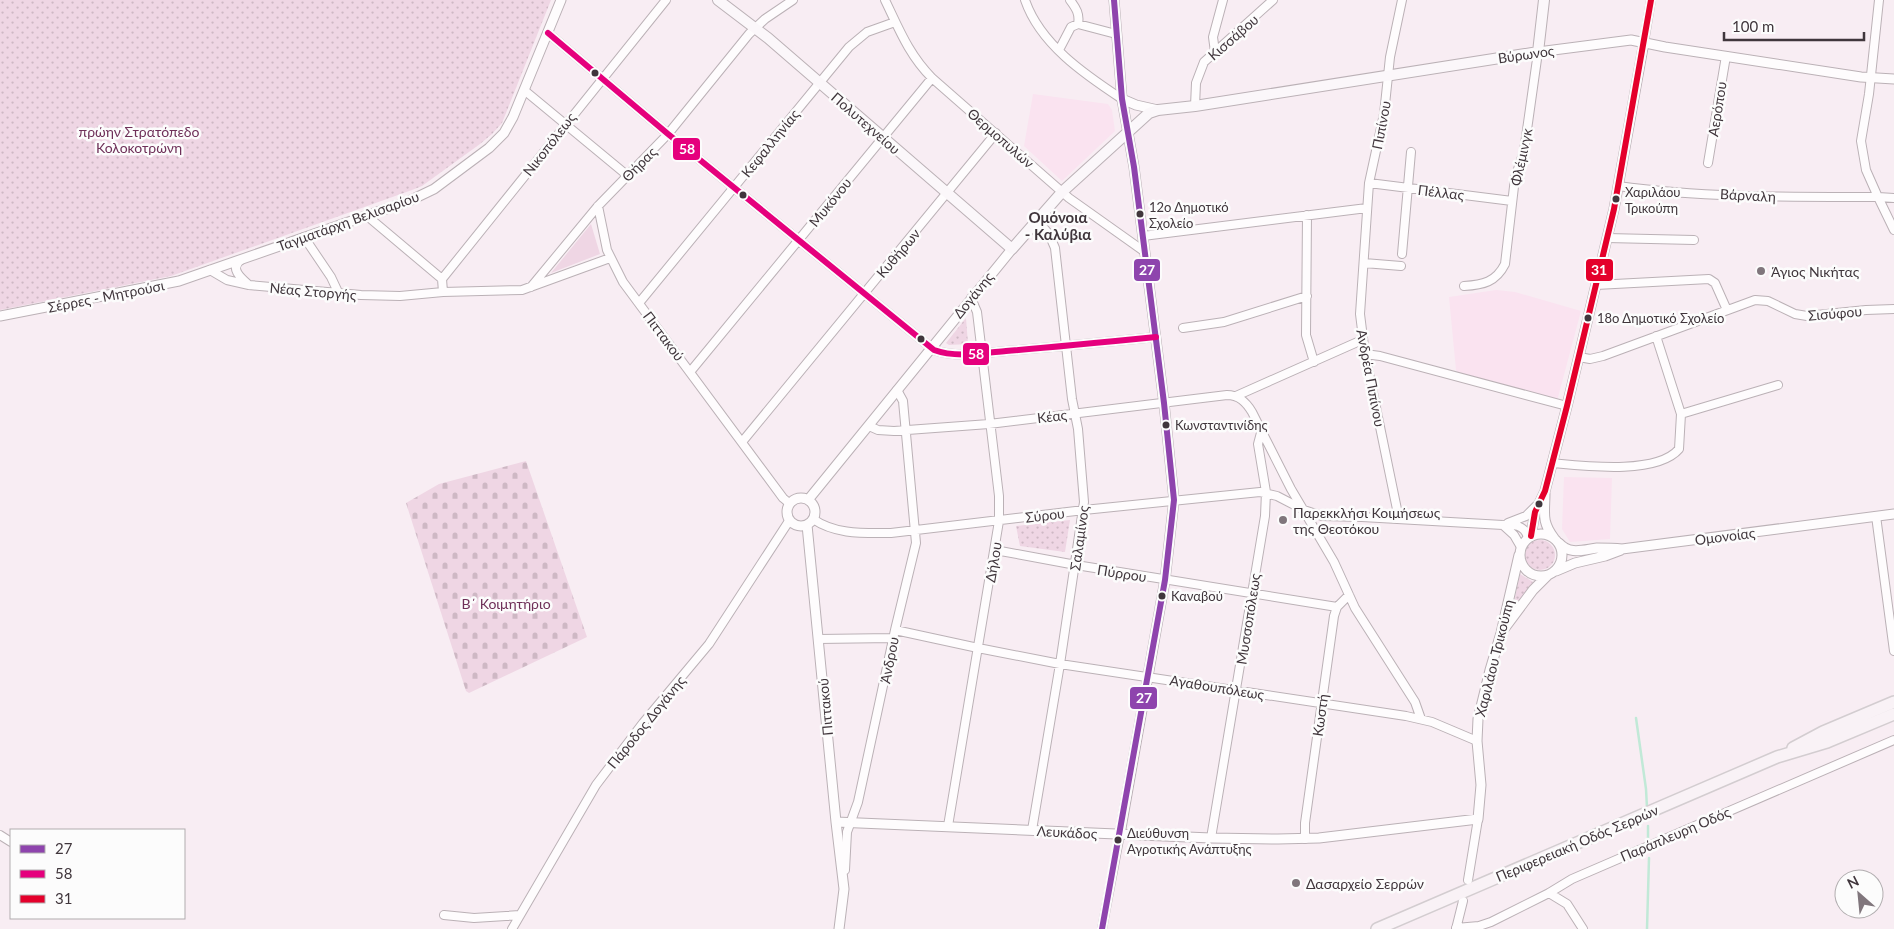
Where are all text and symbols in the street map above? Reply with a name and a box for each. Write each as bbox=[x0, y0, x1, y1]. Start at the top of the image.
scale bar bbox=[1724, 10, 1864, 42]
street label: Κισσάβου bbox=[1204, 11, 1262, 63]
text: 100 m bbox=[1732, 17, 1774, 35]
street label: Βύρωνος bbox=[1497, 42, 1556, 66]
unlabelled marker bbox=[590, 68, 600, 78]
street label: Αερόπου bbox=[1704, 80, 1730, 138]
street label: Πολυτεχνείου bbox=[828, 89, 904, 157]
street label: Πιπίνου bbox=[1368, 99, 1394, 151]
street label: Κεφαλληνίας bbox=[737, 105, 803, 180]
street label: Θερμοπυλών bbox=[964, 105, 1038, 171]
street label: Νικοπόλεως bbox=[519, 109, 579, 179]
park label: πρώην Στρατόπεδο Κολοκοτρώνη bbox=[79, 123, 200, 156]
street label: Φλέμινγκ bbox=[1507, 126, 1536, 187]
line badge: 58 bbox=[672, 137, 701, 161]
text: 58 bbox=[679, 140, 695, 157]
street label: Θήρας bbox=[618, 143, 660, 185]
street label: Μυκόνου bbox=[805, 174, 855, 230]
street label: Πέλλας bbox=[1417, 181, 1466, 203]
place label: Χαριλάου Τρικούπη bbox=[1625, 184, 1681, 216]
street label: Βάρναλη bbox=[1720, 185, 1776, 205]
street label: Ταγματάρχη Βελισαρίου bbox=[275, 187, 421, 255]
unlabelled marker bbox=[738, 190, 748, 200]
marker: Χαριλάου Τρικούπη bbox=[1611, 194, 1621, 204]
place label: 12ο Δημοτικό Σχολείο bbox=[1149, 199, 1229, 231]
district label: Ομόνοια - Καλύβια bbox=[1025, 208, 1091, 243]
marker: 12ο Δημοτικό Σχολείο bbox=[1135, 209, 1145, 219]
street label: Κυθήρων bbox=[873, 225, 923, 281]
line badge: 27 bbox=[1133, 258, 1161, 282]
line badge: 31 bbox=[1585, 258, 1614, 282]
text: 27 bbox=[1139, 261, 1155, 278]
text: 31 bbox=[1591, 261, 1607, 278]
place label: Άγιος Νικήτας bbox=[1771, 263, 1860, 280]
marker: Άγιος Νικήτας bbox=[1755, 265, 1767, 277]
street label: Δογάνης bbox=[949, 268, 997, 322]
street label: Σέρρες - Μητρούσι bbox=[46, 276, 166, 316]
street label: Νέας Στοργής bbox=[269, 279, 358, 303]
street label: Σισύφου bbox=[1807, 302, 1863, 324]
street label: Πιττακού bbox=[640, 308, 688, 364]
place label: 18ο Δημοτικό Σχολείο bbox=[1597, 310, 1724, 326]
marker: 18ο Δημοτικό Σχολείο bbox=[1583, 313, 1593, 323]
street label: Ανδρέα Πιπίνου bbox=[1353, 328, 1389, 428]
unlabelled marker bbox=[916, 334, 926, 344]
line badge: 58 bbox=[962, 342, 990, 366]
text: 58 bbox=[968, 345, 984, 362]
street label: Κέας bbox=[1036, 406, 1068, 426]
place label: Κωνσταντινίδης bbox=[1175, 417, 1268, 433]
marker: Κωνσταντινίδης bbox=[1161, 420, 1171, 430]
unlabelled marker bbox=[1534, 499, 1544, 509]
street label: Σύρου bbox=[1024, 504, 1066, 526]
street label: Σαλαμίνος bbox=[1066, 504, 1092, 572]
place label: Παρεκκλήσι Κοιμήσεως της Θεοτόκου bbox=[1293, 504, 1441, 537]
marker: Παρεκκλήσι Κοιμήσεως της Θεοτόκου bbox=[1277, 514, 1289, 526]
street label: Ομονοίας bbox=[1694, 524, 1757, 548]
street label: Δήλου bbox=[981, 541, 1005, 583]
street label: Πύρρου bbox=[1096, 561, 1148, 585]
street label: Μυσσοπόλεως bbox=[1232, 572, 1264, 666]
place label: Καναβού bbox=[1171, 588, 1223, 604]
marker: Καναβού bbox=[1157, 591, 1167, 601]
park label: Β΄ Κοιμητήριο bbox=[461, 595, 551, 612]
street label: Χαριλάου Τρικούπη bbox=[1471, 598, 1517, 718]
street label: Άνδρου bbox=[876, 635, 902, 685]
street label: Αγαθουπόλεως bbox=[1169, 671, 1266, 703]
street label: Πάροδος Δογάνης bbox=[603, 672, 689, 772]
street label: Πιττακού bbox=[814, 678, 836, 736]
line badge: 27 bbox=[1129, 686, 1158, 710]
text: 27 bbox=[1136, 689, 1152, 706]
street label: Κωστή bbox=[1309, 693, 1331, 737]
street label: Περιφερειακή Οδός Σερρών bbox=[1493, 801, 1661, 885]
street label: Παράπλευρη Οδός bbox=[1617, 803, 1733, 865]
street label: Λευκάδος bbox=[1036, 822, 1098, 842]
place label: Διεύθυνση Αγροτικής Ανάπτυξης bbox=[1127, 825, 1252, 857]
legend bbox=[10, 829, 185, 919]
marker: Διεύθυνση Αγροτικής Ανάπτυξης bbox=[1113, 835, 1123, 845]
text: 27 bbox=[55, 839, 73, 857]
text: 58 bbox=[55, 864, 72, 882]
north arrow bbox=[1834, 869, 1884, 919]
text: N bbox=[1844, 872, 1862, 892]
place label: Δασαρχείο Σερρών bbox=[1306, 875, 1424, 892]
marker: Δασαρχείο Σερρών bbox=[1290, 877, 1302, 889]
text: 31 bbox=[55, 889, 72, 907]

